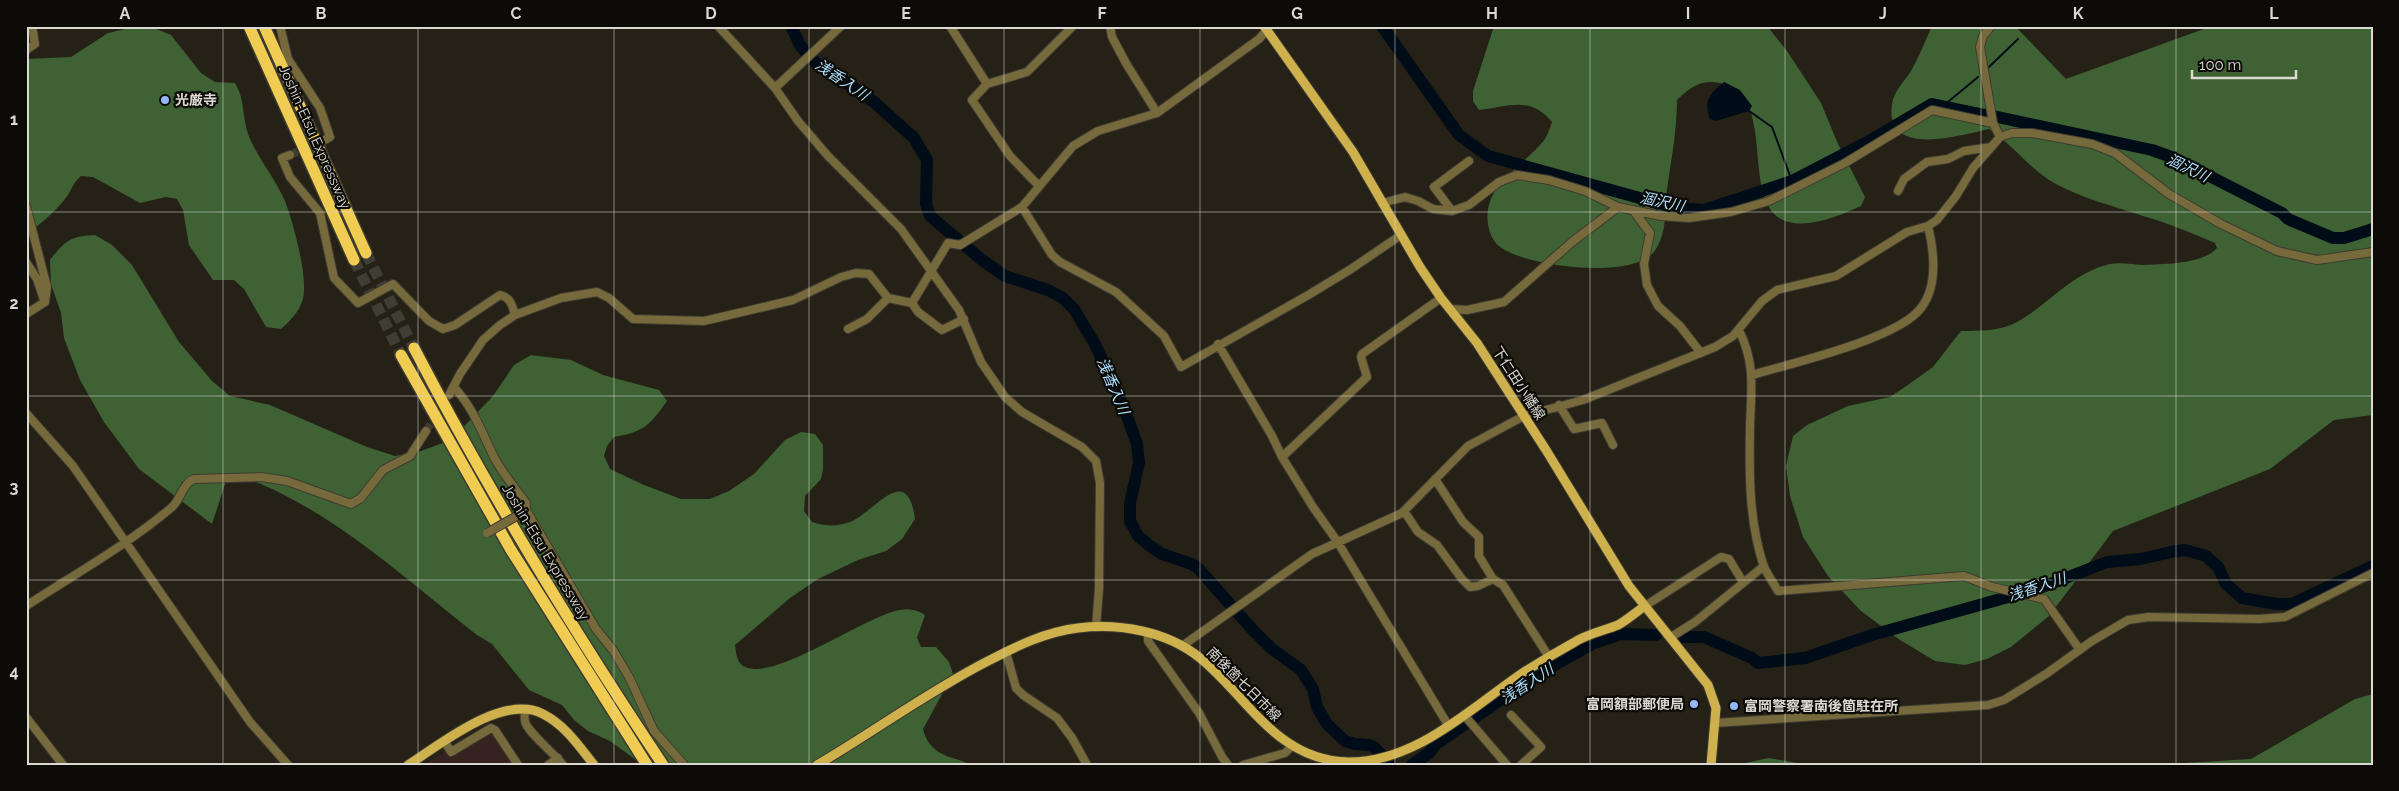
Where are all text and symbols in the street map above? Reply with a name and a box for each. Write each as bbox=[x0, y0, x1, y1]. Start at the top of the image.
text: A bbox=[120, 4, 131, 23]
text: B bbox=[316, 4, 327, 23]
text: C bbox=[511, 4, 522, 23]
text: D bbox=[705, 4, 717, 23]
text: E bbox=[901, 4, 911, 23]
text: F bbox=[1097, 4, 1107, 23]
text: G bbox=[1291, 4, 1303, 23]
text: H bbox=[1486, 4, 1498, 23]
text: I bbox=[1686, 4, 1690, 23]
text: J bbox=[1879, 4, 1887, 23]
text: K bbox=[2073, 4, 2084, 23]
text: L bbox=[2269, 4, 2279, 23]
scale bar bbox=[2192, 48, 2295, 80]
water label: 浅香入川 bbox=[812, 56, 874, 105]
text: 100 m bbox=[2199, 56, 2241, 74]
street label: Joshin-Etsu Expressway bbox=[276, 63, 354, 212]
place label: 光厳寺 bbox=[175, 92, 217, 108]
marker: 光厳寺 bbox=[159, 94, 171, 106]
text: 1 bbox=[10, 110, 18, 129]
water label: 涸沢川 bbox=[2164, 150, 2214, 187]
water label: 涸沢川 bbox=[1638, 189, 1688, 216]
text: 2 bbox=[9, 294, 19, 313]
street label: 下仁田小幡線 bbox=[1489, 343, 1549, 423]
water label: 浅香入川 bbox=[1093, 355, 1134, 419]
text: 3 bbox=[10, 478, 19, 497]
street label: Joshin-Etsu Expressway bbox=[499, 481, 593, 623]
water label: 浅香入川 bbox=[2006, 569, 2070, 605]
street label: 南後箇七日市線 bbox=[1204, 644, 1284, 724]
water label: 浅香入川 bbox=[1497, 659, 1559, 708]
text: 4 bbox=[9, 662, 19, 681]
place label: 富岡額部郵便局 bbox=[1586, 696, 1684, 712]
marker: 富岡額部郵便局 bbox=[1688, 698, 1700, 710]
place label: 富岡警察署南後箇駐在所 bbox=[1744, 698, 1898, 714]
marker: 富岡警察署南後箇駐在所 bbox=[1728, 700, 1740, 712]

